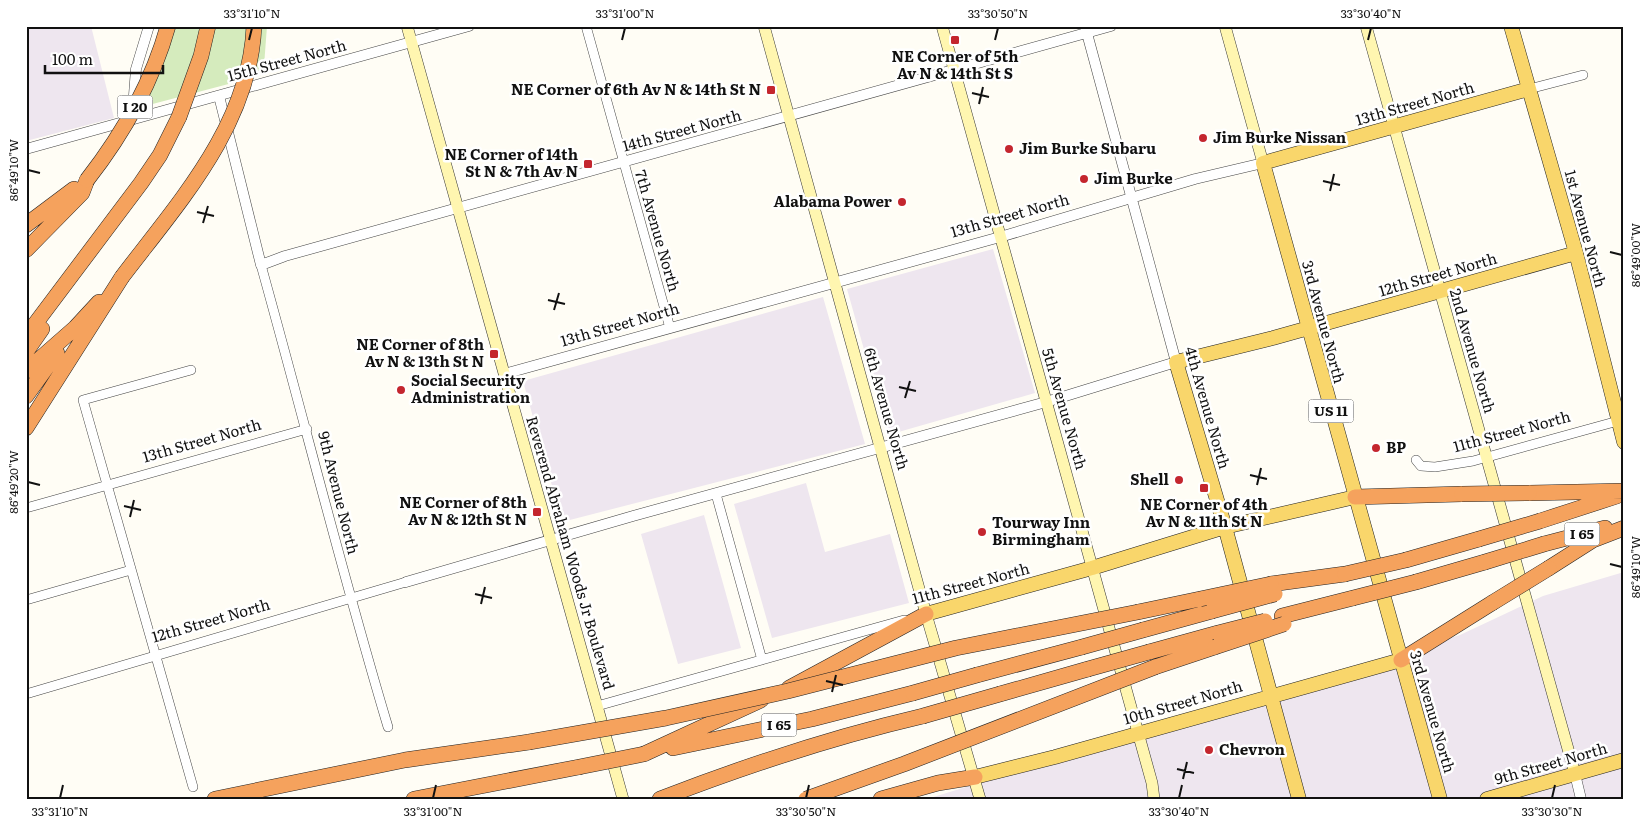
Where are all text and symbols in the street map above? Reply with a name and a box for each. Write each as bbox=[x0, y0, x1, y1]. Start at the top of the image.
text: 33°31'10"N bbox=[224, 4, 280, 22]
text: 33°31'00"N bbox=[596, 4, 654, 22]
text: 33°30'50"N bbox=[968, 4, 1028, 22]
text: 33°30'40"N bbox=[1340, 4, 1402, 22]
street label: 15th Street North bbox=[225, 33, 349, 86]
marker: NE Corner of 5th Av N & 14th St S bbox=[949, 34, 961, 46]
scale bar bbox=[45, 42, 162, 74]
place label: NE Corner of 5th Av N & 14th St S bbox=[891, 44, 1019, 84]
text: 100 m bbox=[52, 47, 93, 70]
street label: 13th Street North bbox=[1352, 75, 1477, 131]
place label: NE Corner of 6th Av N & 14th St N bbox=[511, 77, 761, 100]
marker: NE Corner of 6th Av N & 14th St N bbox=[765, 84, 777, 96]
road number: I 20 bbox=[118, 95, 152, 118]
street label: 14th Street North bbox=[620, 103, 744, 156]
place label: Jim Burke Nissan bbox=[1213, 125, 1347, 148]
marker: Jim Burke Nissan bbox=[1197, 132, 1209, 144]
place label: Jim Burke Subaru bbox=[1019, 136, 1156, 159]
text: 86°49'10"W bbox=[4, 139, 22, 201]
place label: NE Corner of 14th St N & 7th Av N bbox=[444, 142, 578, 182]
marker: Jim Burke Subaru bbox=[1003, 143, 1015, 155]
marker: NE Corner of 14th St N & 7th Av N bbox=[582, 158, 594, 170]
place label: Jim Burke bbox=[1094, 166, 1173, 189]
street label: 7th Avenue North bbox=[630, 167, 687, 294]
street label: 1st Avenue North bbox=[1560, 167, 1613, 290]
marker: Jim Burke bbox=[1078, 173, 1090, 185]
street label: 13th Street North bbox=[947, 187, 1072, 243]
place label: Alabama Power bbox=[774, 189, 892, 212]
marker: Alabama Power bbox=[896, 196, 908, 208]
text: 86°49'00"W bbox=[1626, 223, 1644, 287]
street label: 12th Street North bbox=[1376, 246, 1500, 301]
street label: 3rd Avenue North bbox=[1297, 258, 1352, 386]
street label: 2nd Avenue North bbox=[1445, 286, 1502, 416]
street label: 13th Street North bbox=[557, 296, 682, 352]
place label: NE Corner of 8th Av N & 13th St N bbox=[356, 332, 484, 372]
street label: 4th Avenue North bbox=[1180, 344, 1237, 472]
street label: 6th Avenue North bbox=[859, 345, 916, 472]
street label: 5th Avenue North bbox=[1037, 345, 1094, 472]
marker: NE Corner of 8th Av N & 13th St N bbox=[488, 348, 500, 360]
place label: Social Security Administration bbox=[411, 368, 531, 408]
marker: Social Security Administration bbox=[395, 384, 407, 396]
road number: US 11 bbox=[1308, 400, 1354, 422]
street label: 11th Street North bbox=[1450, 404, 1573, 457]
street label: 13th Street North bbox=[139, 412, 264, 468]
street label: Reverend Abraham Woods Jr Boulevard bbox=[521, 413, 622, 692]
street label: 9th Avenue North bbox=[313, 429, 366, 557]
place label: BP bbox=[1386, 435, 1406, 458]
marker: BP bbox=[1370, 442, 1382, 454]
text: 86°49'20"W bbox=[4, 450, 22, 514]
place label: Shell bbox=[1130, 467, 1170, 490]
marker: Shell bbox=[1173, 474, 1185, 486]
marker: NE Corner of 4th Av N & 11th St N bbox=[1198, 482, 1210, 494]
place label: NE Corner of 8th Av N & 12th St N bbox=[399, 490, 527, 530]
place label: NE Corner of 4th Av N & 11th St N bbox=[1140, 492, 1268, 532]
marker: NE Corner of 8th Av N & 12th St N bbox=[531, 506, 543, 518]
place label: Tourway Inn Birmingham bbox=[992, 510, 1091, 550]
road number: I 65 bbox=[1564, 522, 1600, 546]
marker: Tourway Inn Birmingham bbox=[976, 526, 988, 538]
text: 86°49'10"W bbox=[1626, 536, 1644, 598]
street label: 11th Street North bbox=[909, 556, 1032, 609]
street label: 12th Street North bbox=[149, 592, 273, 647]
street label: 3rd Avenue North bbox=[1405, 648, 1462, 776]
street label: 10th Street North bbox=[1120, 674, 1245, 730]
road number: I 65 bbox=[762, 714, 796, 736]
street label: 9th Street North bbox=[1492, 735, 1610, 790]
place label: Chevron bbox=[1219, 737, 1286, 760]
marker: Chevron bbox=[1203, 744, 1215, 756]
text: 33°31'10"N bbox=[32, 802, 88, 820]
text: 33°31'00"N bbox=[404, 802, 462, 820]
text: 33°30'50"N bbox=[776, 802, 836, 820]
text: 33°30'40"N bbox=[1148, 802, 1210, 820]
text: 33°30'30"N bbox=[1522, 802, 1582, 820]

